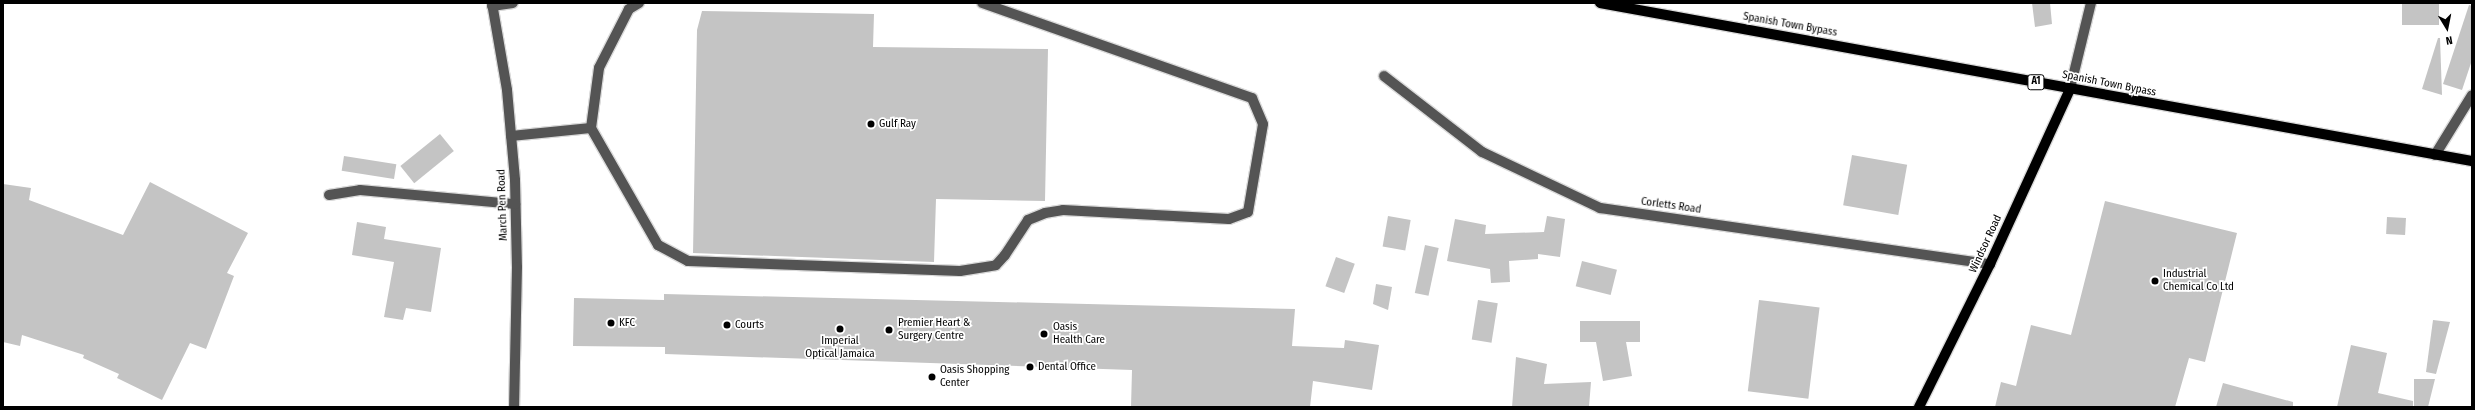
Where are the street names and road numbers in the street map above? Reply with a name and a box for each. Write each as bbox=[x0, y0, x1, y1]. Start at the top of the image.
street label: Spanish Town Bypass bbox=[1742, 10, 1838, 40]
street label: Spanish Town Bypass bbox=[2061, 68, 2157, 100]
road number: A1 bbox=[2027, 74, 2045, 90]
street label: March Pen Road bbox=[495, 169, 511, 241]
street label: Corletts Road bbox=[1640, 195, 1702, 217]
street label: Windsor Road bbox=[1967, 213, 2005, 275]

